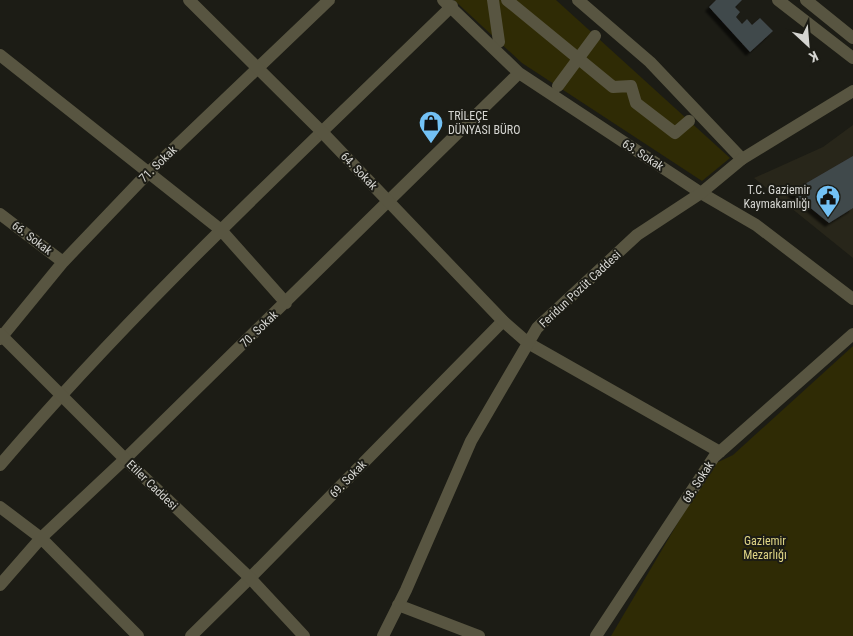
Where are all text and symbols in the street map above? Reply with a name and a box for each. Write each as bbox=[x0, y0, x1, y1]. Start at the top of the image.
north arrow bbox=[783, 20, 833, 70]
text: K bbox=[806, 48, 821, 66]
place label: TRİLEÇE DÜNYASI BÜRO bbox=[448, 108, 520, 137]
shop icon: TRİLEÇE DÜNYASI BÜRO bbox=[418, 110, 444, 144]
street label: 63. Sokak bbox=[620, 136, 667, 174]
street label: 71. Sokak bbox=[136, 142, 180, 185]
street label: 64. Sokak bbox=[338, 149, 381, 193]
place label: T.C. Gaziemir Kaymakamlığı bbox=[744, 183, 810, 211]
public building icon: T.C. Gaziemir Kaymakamlığı bbox=[815, 184, 841, 218]
street label: 66. Sokak bbox=[9, 218, 55, 258]
street label: Feridun Pozüt Caddesi bbox=[536, 248, 624, 330]
street label: 70. Sokak bbox=[237, 307, 281, 350]
street label: Etiler Caddesi bbox=[124, 457, 180, 513]
street label: 69. Sokak bbox=[327, 457, 370, 501]
street label: 68. Sokak bbox=[679, 458, 717, 505]
park label: Gaziemir Mezarlığı bbox=[743, 534, 787, 562]

